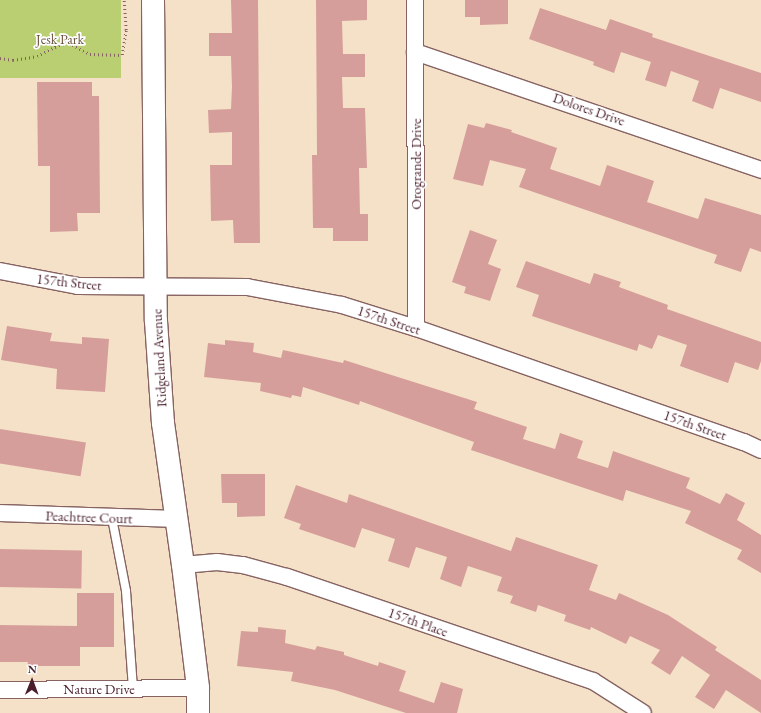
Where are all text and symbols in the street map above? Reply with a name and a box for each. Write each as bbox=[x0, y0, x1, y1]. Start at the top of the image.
park label: Jesk Park bbox=[36, 31, 84, 47]
street label: Dolores Drive bbox=[551, 89, 627, 129]
street label: Orogrande Drive bbox=[408, 118, 424, 210]
street label: 157th Street bbox=[36, 270, 102, 294]
street label: 157th Street bbox=[355, 302, 423, 338]
street label: Ridgeland Avenue bbox=[148, 308, 170, 408]
street label: 157th Street bbox=[661, 406, 729, 444]
street label: Peachtree Court bbox=[45, 507, 133, 527]
street label: 157th Place bbox=[386, 604, 450, 640]
north arrow bbox=[12, 661, 52, 701]
text: N bbox=[28, 662, 37, 676]
street label: Nature Drive bbox=[63, 681, 135, 697]

